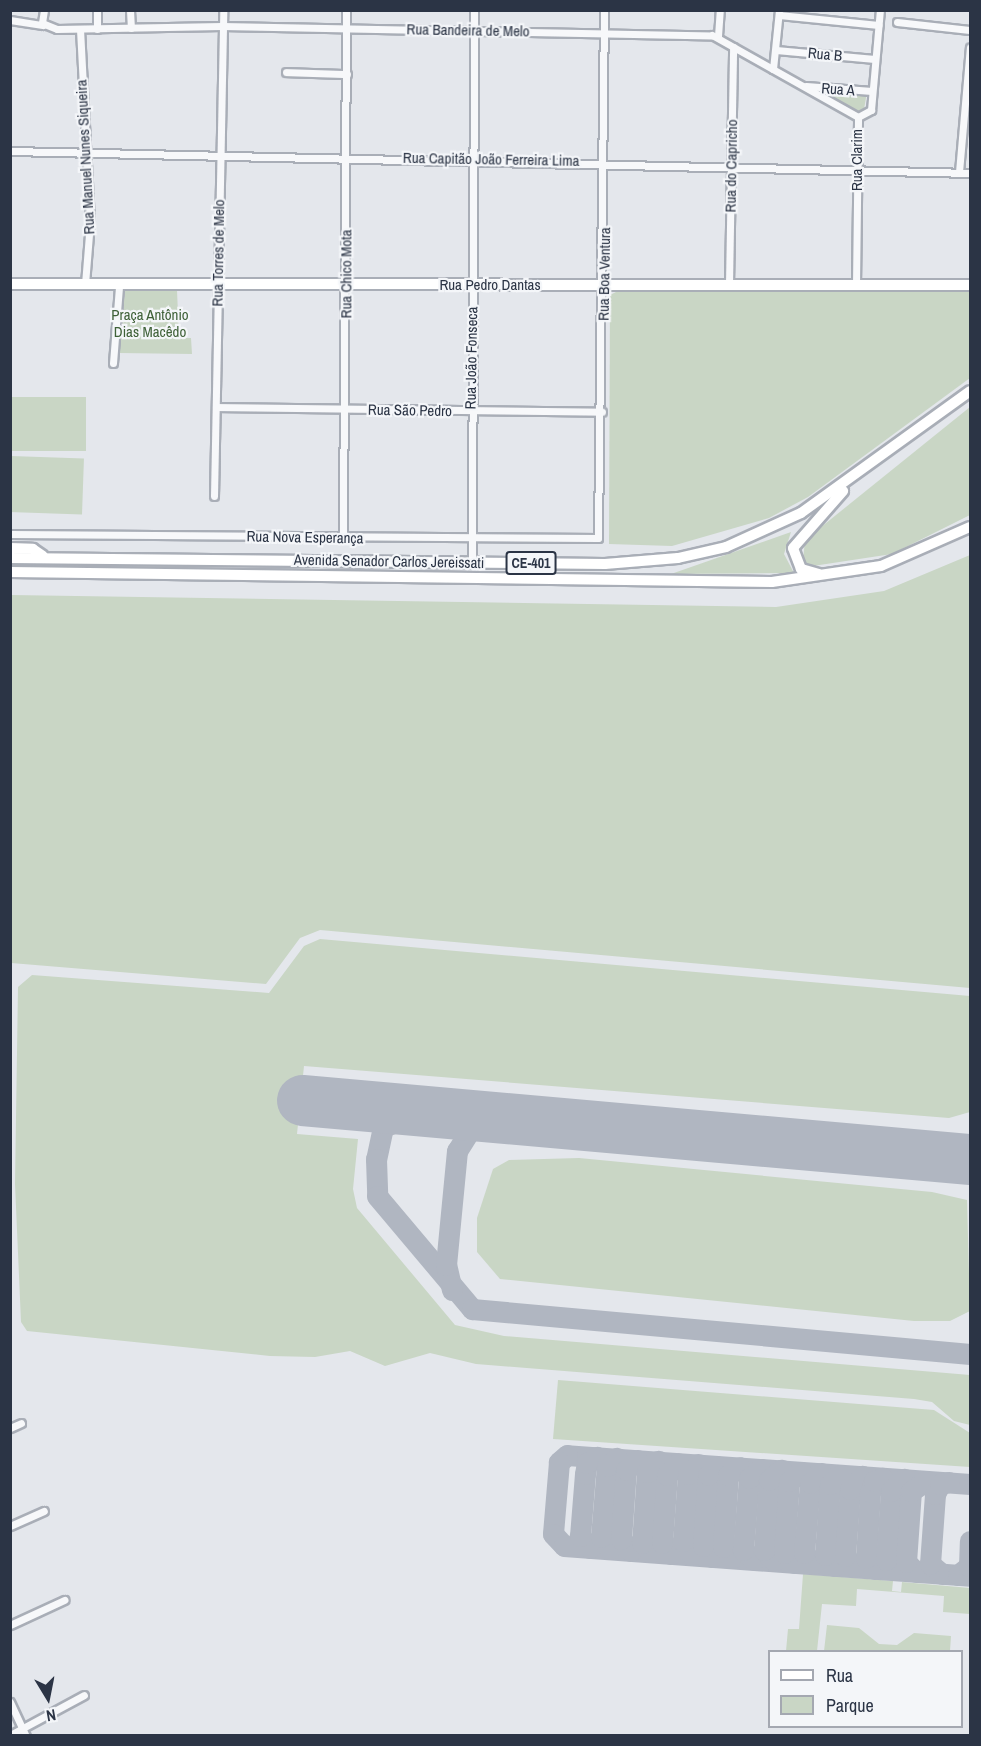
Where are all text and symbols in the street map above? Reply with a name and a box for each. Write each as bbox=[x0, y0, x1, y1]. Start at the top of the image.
street label: Rua Bandeira de Melo bbox=[406, 20, 530, 40]
street label: Rua B bbox=[807, 44, 843, 64]
street label: Rua Manuel Nunes Siqueira bbox=[72, 79, 98, 235]
street label: Rua A bbox=[820, 79, 856, 99]
street label: Rua do Capricho bbox=[721, 119, 741, 213]
street label: Rua Clarim bbox=[848, 129, 866, 191]
street label: Rua Capitão João Ferreira Lima bbox=[403, 148, 579, 170]
street label: Rua Torres de Melo bbox=[208, 199, 228, 307]
street label: Rua Boa Ventura bbox=[594, 227, 614, 321]
street label: Rua Chico Mota bbox=[337, 230, 355, 318]
street label: Rua Pedro Dantas bbox=[439, 276, 541, 294]
park label: Praça Antônio Dias Macêdo bbox=[111, 305, 189, 340]
street label: Rua João Fonseca bbox=[461, 307, 481, 409]
street label: Rua São Pedro bbox=[368, 400, 452, 420]
street label: Rua Nova Esperança bbox=[246, 527, 364, 547]
street label: Avenida Senador Carlos Jereissati bbox=[294, 550, 484, 572]
road number: CE-401 bbox=[506, 552, 556, 574]
legend bbox=[768, 1650, 963, 1728]
text: Rua bbox=[826, 1663, 853, 1688]
north arrow bbox=[18, 1668, 78, 1728]
text: Parque bbox=[826, 1693, 874, 1718]
text: N bbox=[45, 1704, 58, 1727]

